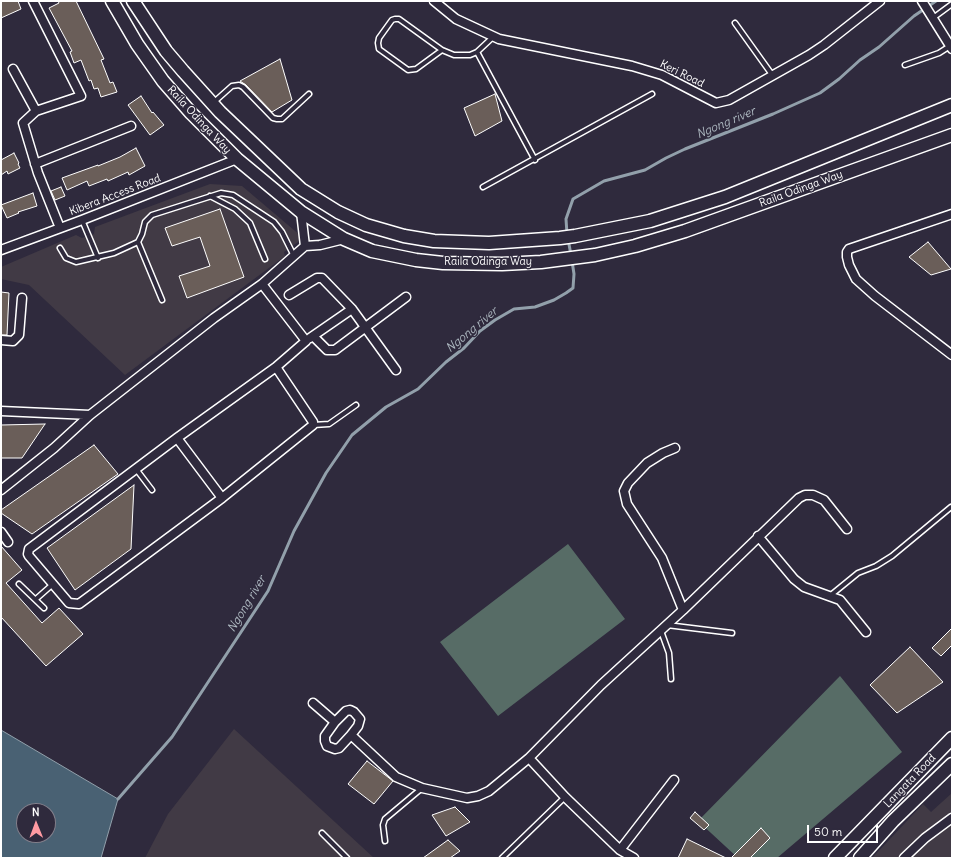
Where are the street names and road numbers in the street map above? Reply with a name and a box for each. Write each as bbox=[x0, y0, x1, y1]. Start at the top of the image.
street label: Keri Road bbox=[658, 58, 706, 90]
street label: Raila Odinga Way bbox=[164, 83, 234, 157]
street label: Raila Odinga Way bbox=[757, 168, 845, 210]
street label: Kibera Access Road bbox=[67, 171, 163, 219]
street label: Raila Odinga Way bbox=[444, 255, 532, 269]
street label: Langata Road bbox=[881, 751, 939, 811]

